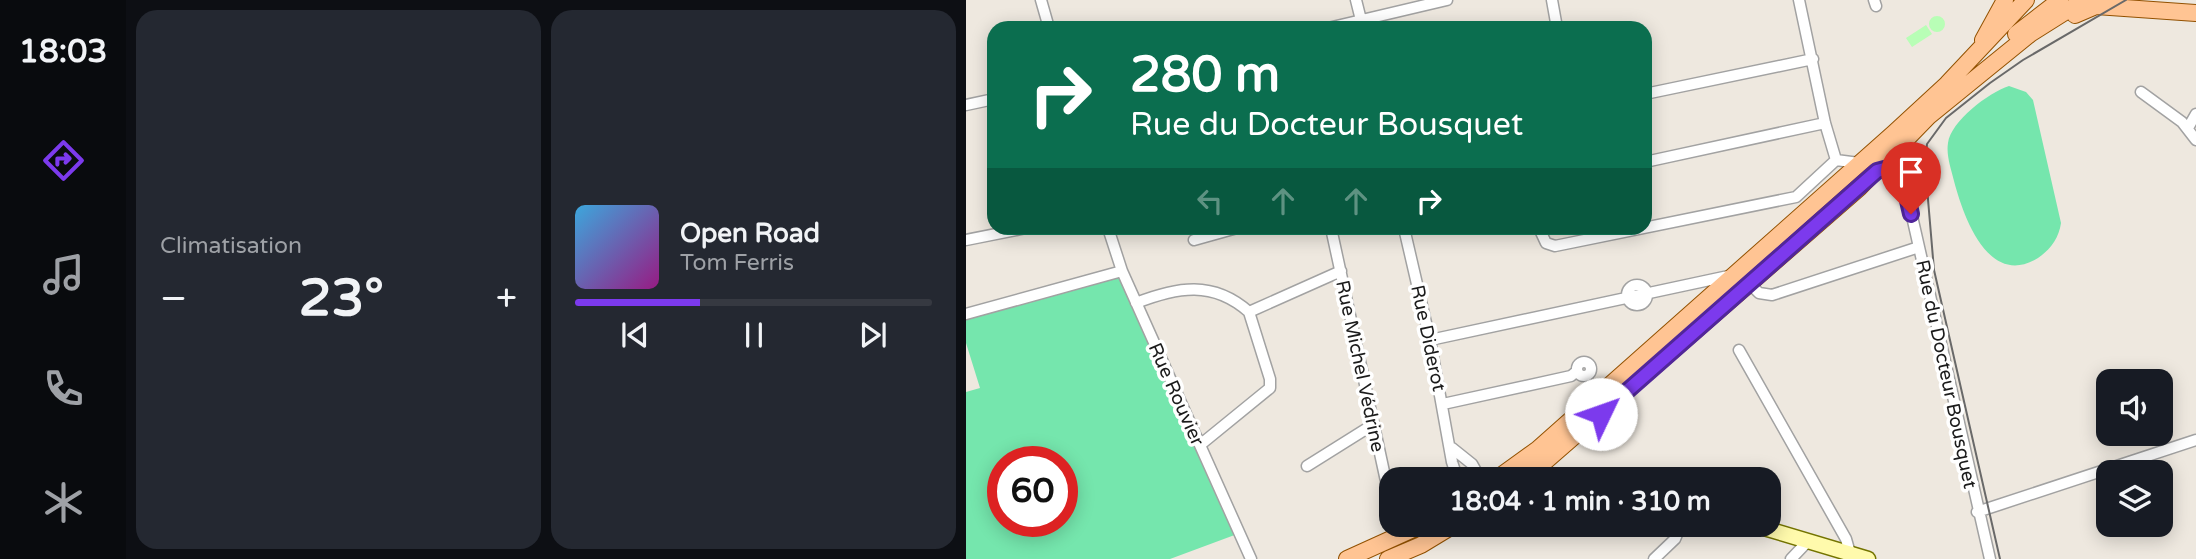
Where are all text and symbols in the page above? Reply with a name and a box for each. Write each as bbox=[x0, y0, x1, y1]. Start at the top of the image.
text: 18:03 bbox=[19, 33, 107, 71]
text: 280 m bbox=[1130, 46, 1280, 105]
icon: right bbox=[1015, 49, 1106, 140]
text: Rue du Docteur Bousquet bbox=[1130, 106, 1523, 144]
icon: directions bbox=[39, 136, 88, 185]
pin bbox=[1881, 142, 1941, 214]
icon: arrive bbox=[1892, 153, 1930, 191]
icon: left bbox=[1191, 182, 1229, 220]
icon: ahead bbox=[1264, 182, 1302, 220]
icon: ahead bbox=[1337, 182, 1375, 220]
icon: right bbox=[1410, 182, 1448, 220]
text: Open Road bbox=[680, 218, 820, 249]
text: Climatisation bbox=[160, 232, 302, 260]
text: Tom Ferris bbox=[680, 249, 794, 277]
icon: music bbox=[39, 250, 88, 299]
street label: Rue du Docteur Bousquet bbox=[1911, 258, 1981, 491]
text: 23° bbox=[299, 267, 384, 330]
text: − bbox=[160, 276, 187, 322]
text: + bbox=[496, 276, 517, 322]
street label: Rue Michel Védrine bbox=[1331, 278, 1389, 454]
street label: Rue Diderot bbox=[1406, 283, 1450, 393]
icon: previous bbox=[616, 316, 654, 354]
icon: pause bbox=[735, 316, 773, 354]
icon: next bbox=[854, 316, 892, 354]
street label: Rue Rouvier bbox=[1144, 340, 1209, 450]
icon: phone bbox=[39, 364, 88, 413]
map controls bbox=[2096, 369, 2173, 537]
button: sound bbox=[2096, 369, 2173, 446]
position arrow bbox=[1564, 377, 1638, 451]
speed limit sign: 60 bbox=[987, 446, 1078, 537]
button: layers bbox=[2096, 460, 2173, 537]
icon: climate bbox=[39, 478, 88, 527]
text: 18:04 · 1 min · 310 m bbox=[1449, 486, 1711, 517]

